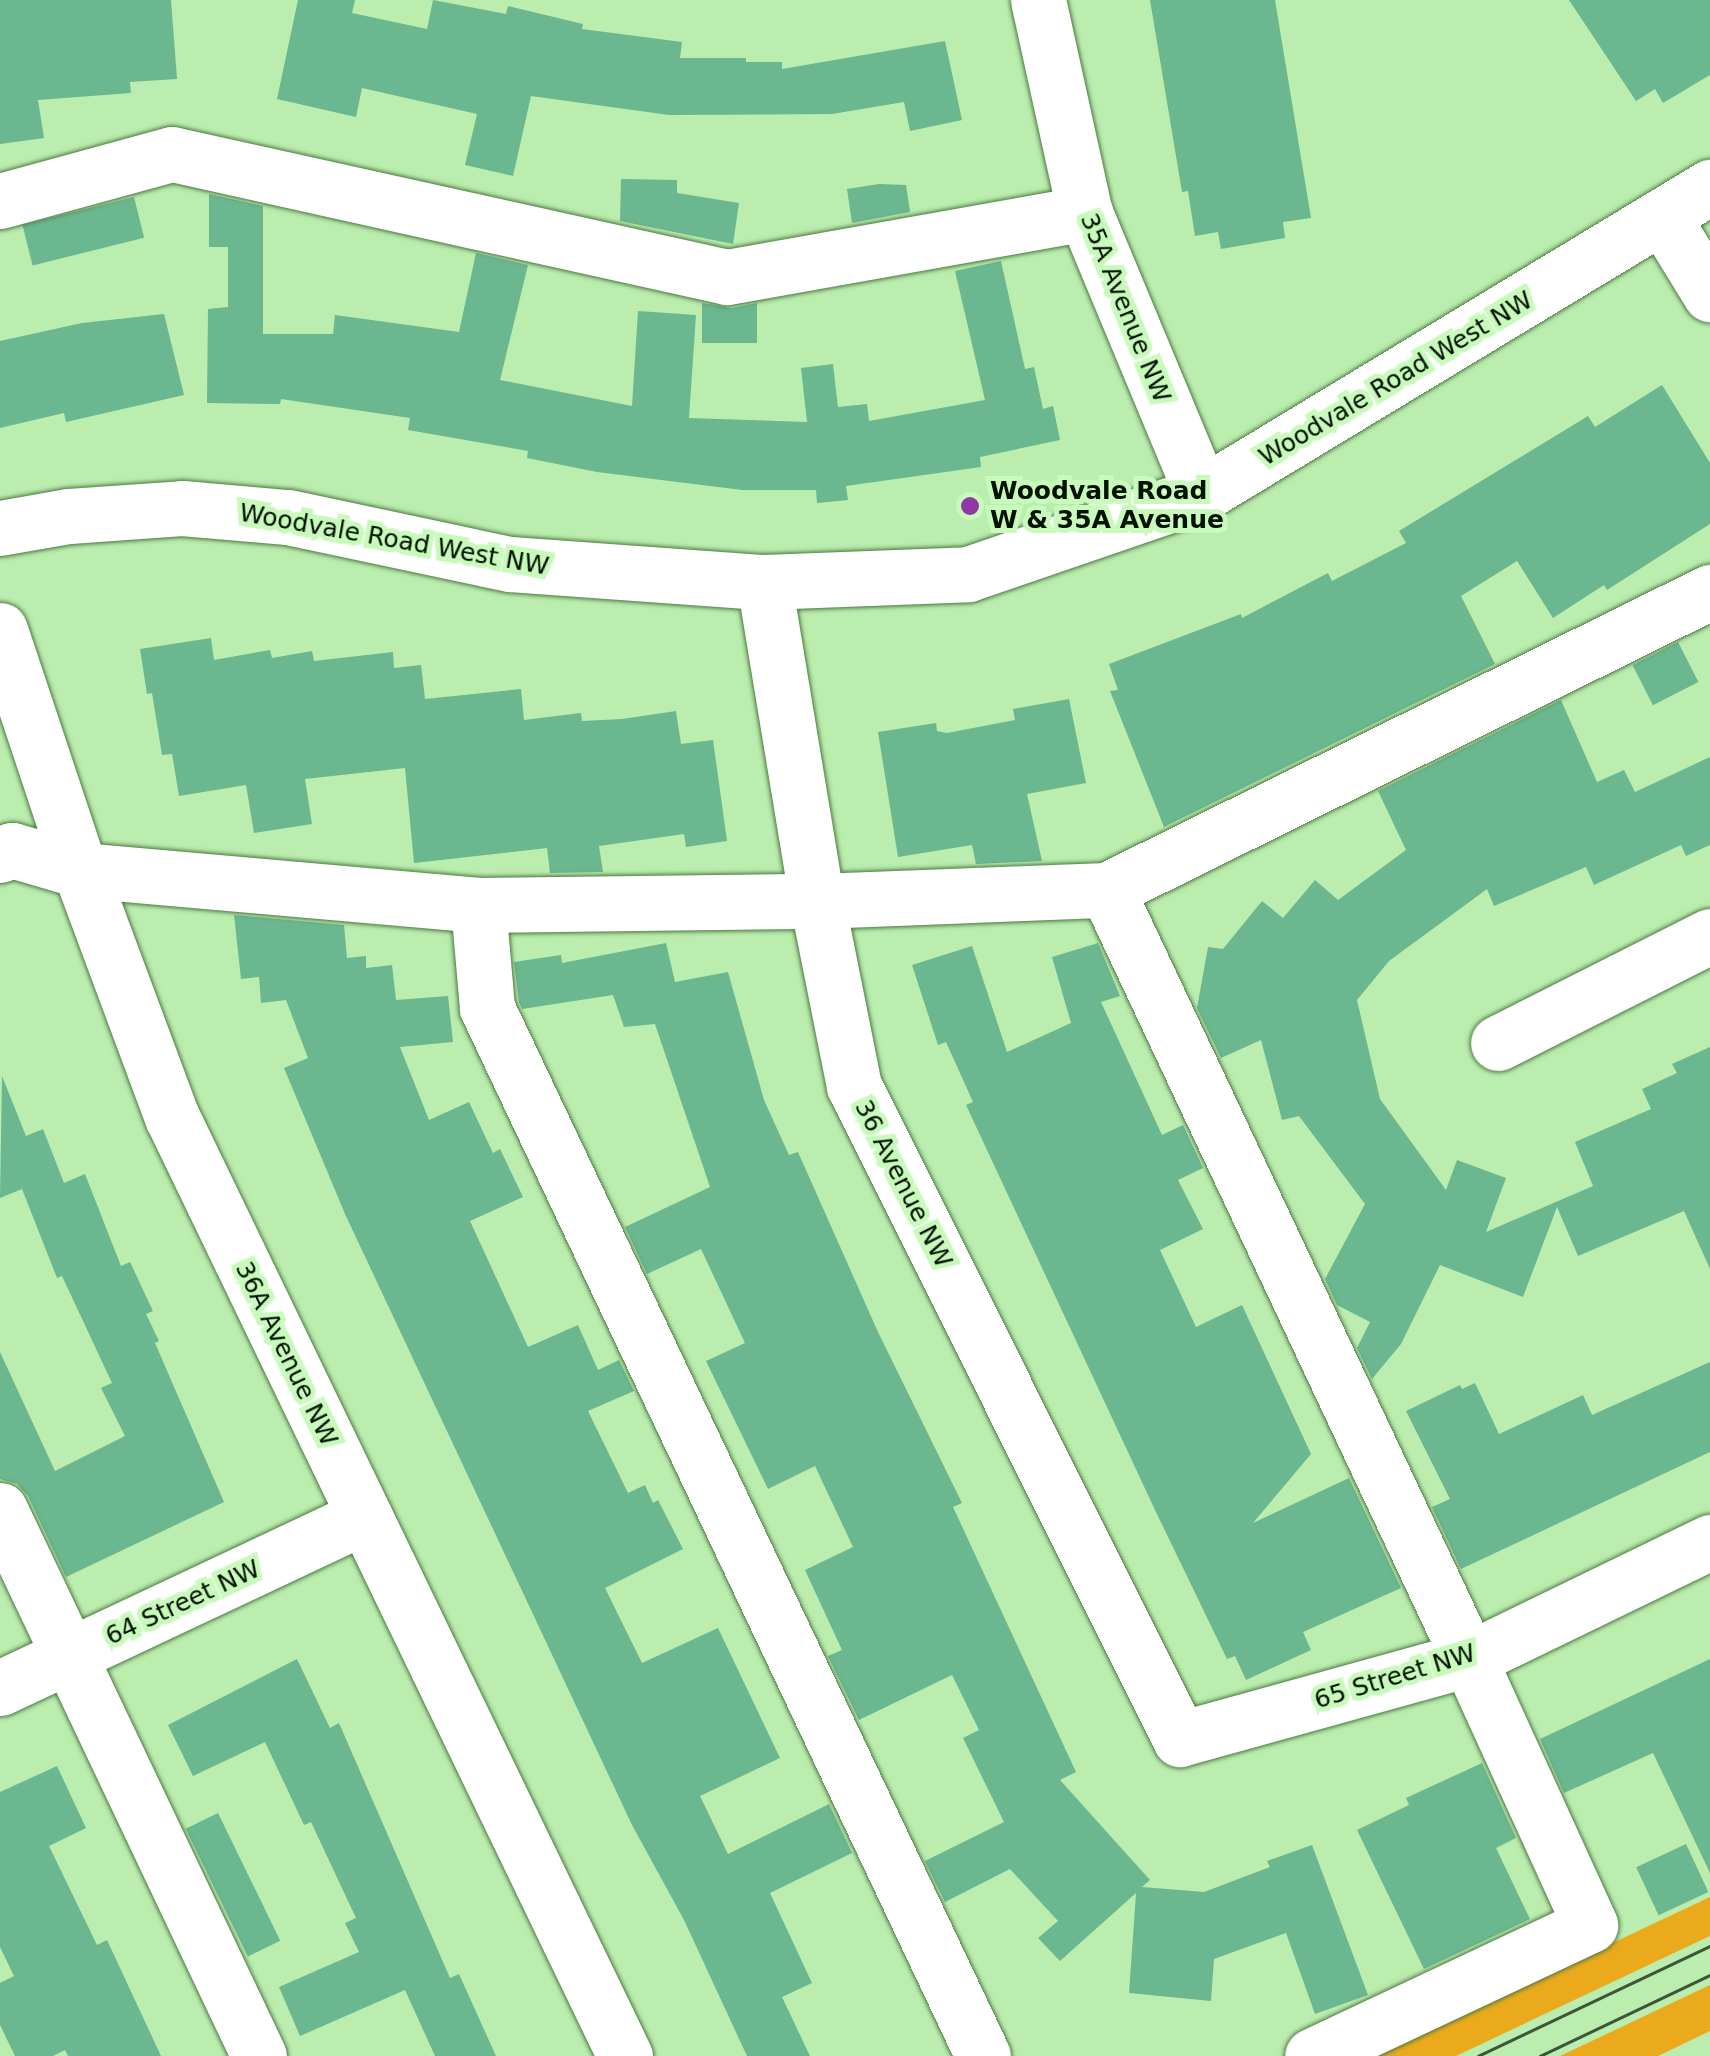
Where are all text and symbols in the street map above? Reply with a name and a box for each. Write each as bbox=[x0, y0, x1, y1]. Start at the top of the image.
street label: 35A Avenue NW bbox=[1073, 209, 1177, 407]
street label: Woodvale Road West NW bbox=[1254, 285, 1538, 473]
place label: Woodvale Road W & 35A Avenue bbox=[990, 477, 1224, 536]
marker: Woodvale Road W & 35A Avenue bbox=[959, 495, 981, 517]
street label: Woodvale Road West NW bbox=[237, 498, 551, 582]
street label: 36 Avenue NW bbox=[848, 1095, 958, 1273]
street label: 36A Avenue NW bbox=[228, 1257, 344, 1451]
street label: 64 Street NW bbox=[101, 1554, 265, 1652]
street label: 65 Street NW bbox=[1311, 1638, 1479, 1716]

